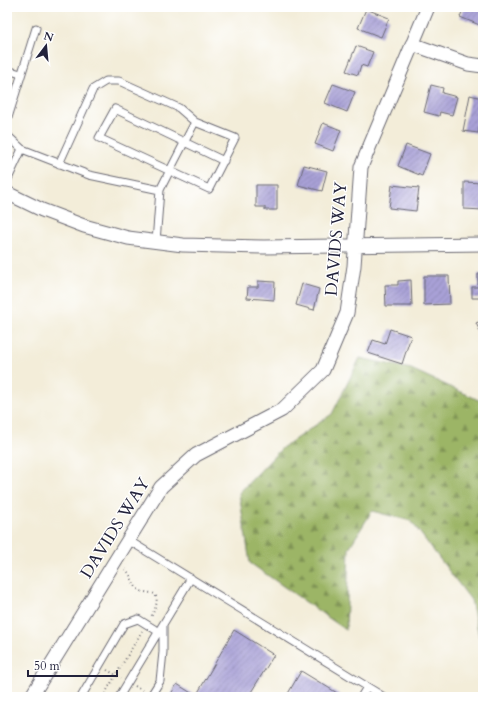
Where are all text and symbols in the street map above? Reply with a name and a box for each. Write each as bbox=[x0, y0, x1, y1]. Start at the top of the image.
north arrow bbox=[26, 26, 66, 66]
text: N bbox=[42, 28, 56, 46]
street label: DAVIDS WAY bbox=[320, 181, 352, 297]
street label: DAVIDS WAY bbox=[75, 473, 155, 583]
scale bar bbox=[28, 652, 117, 678]
text: 50 m bbox=[34, 658, 61, 674]

